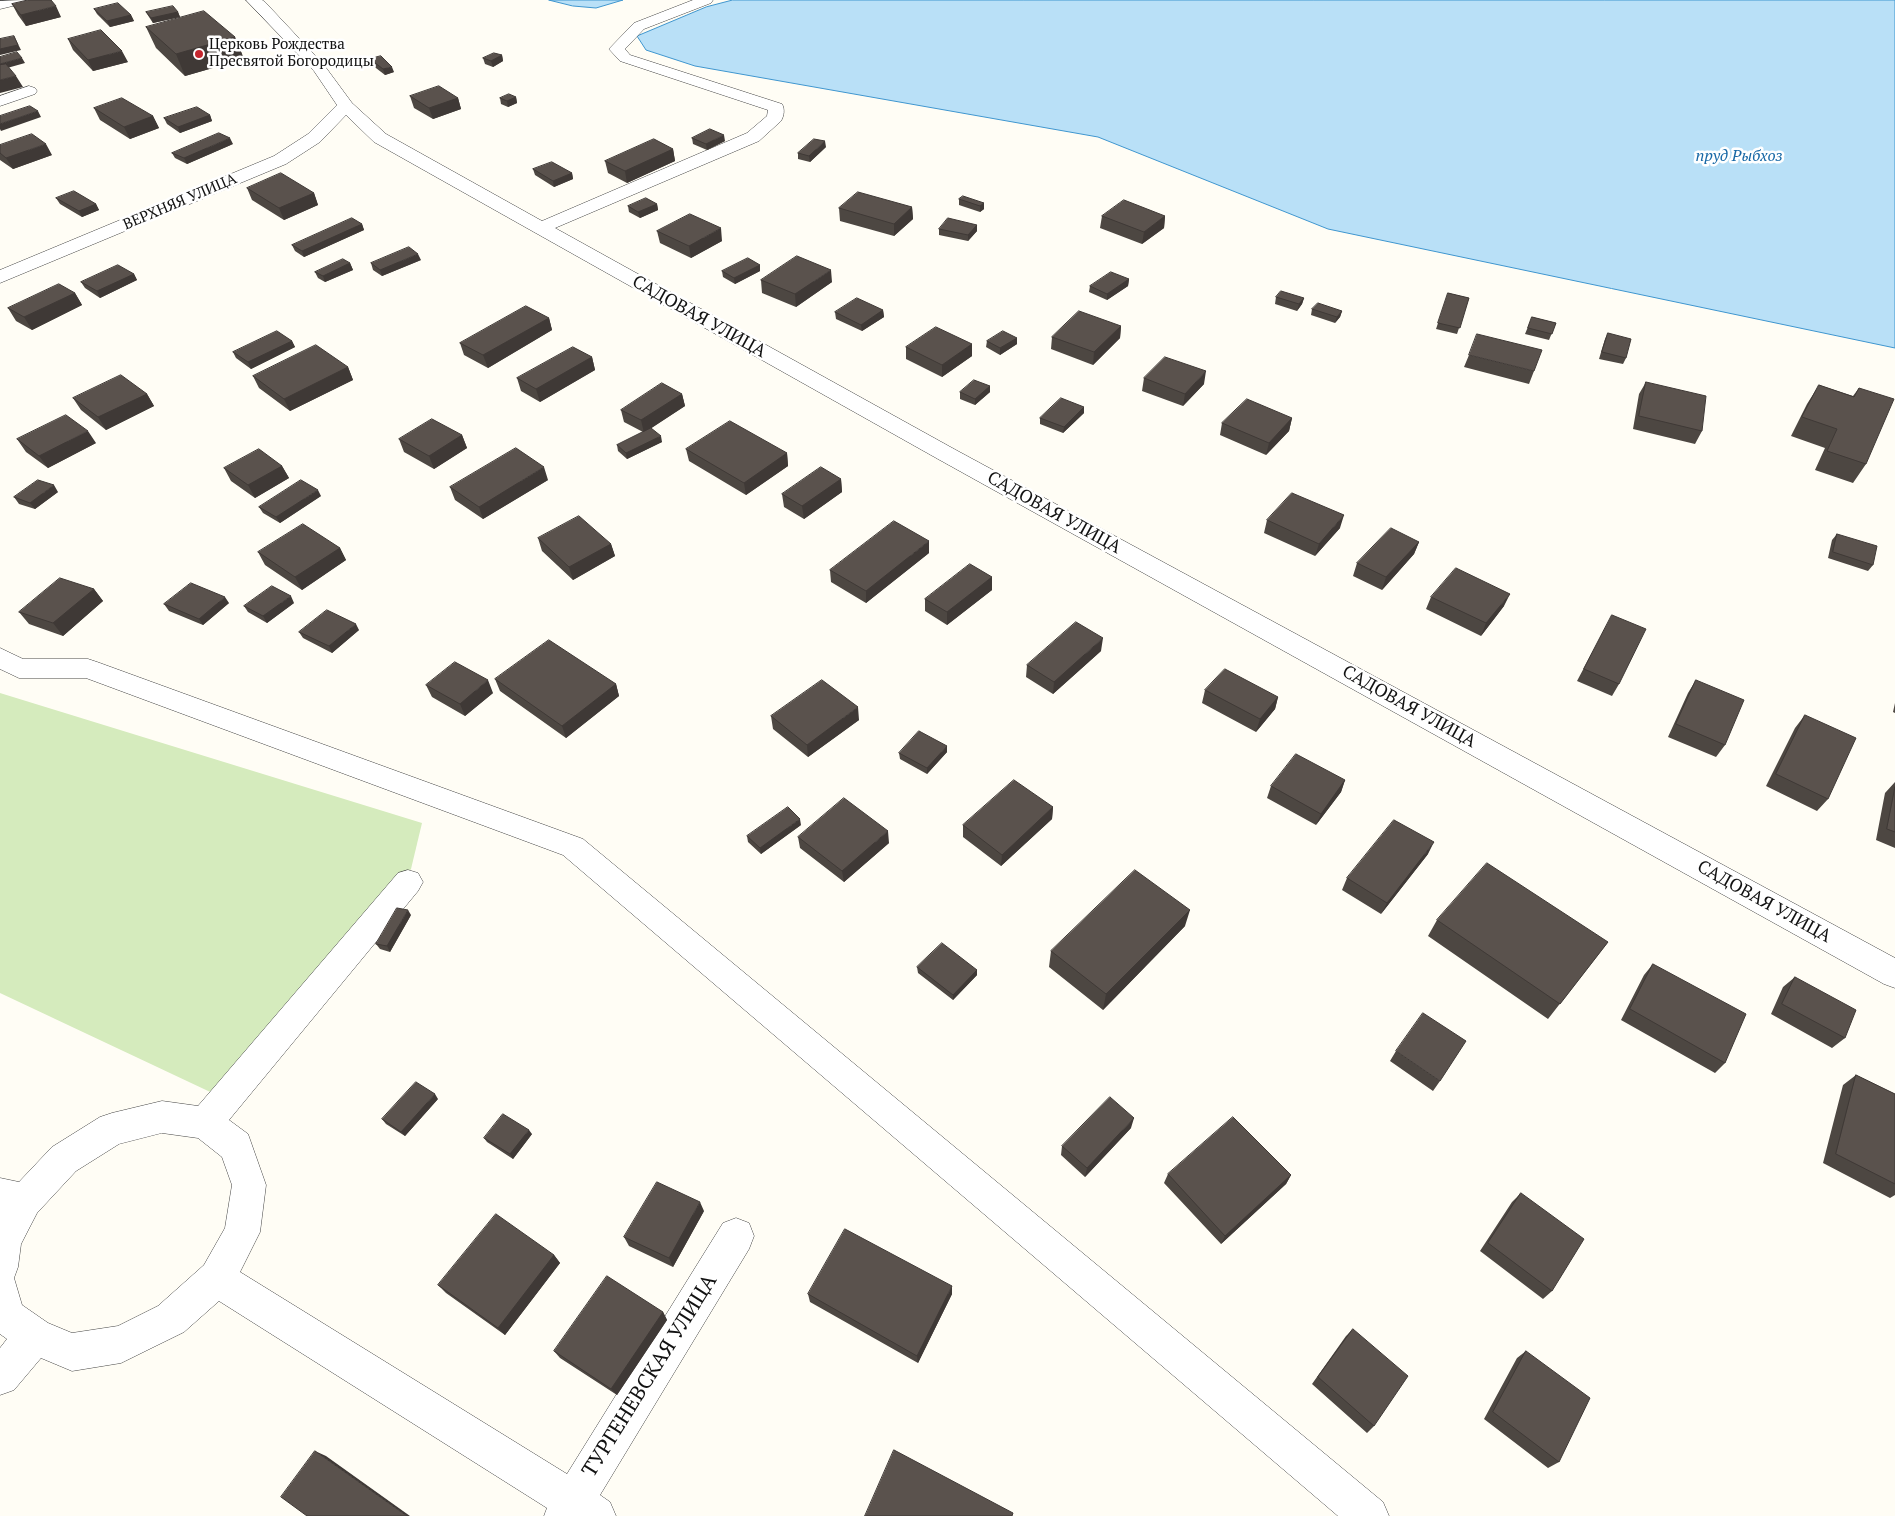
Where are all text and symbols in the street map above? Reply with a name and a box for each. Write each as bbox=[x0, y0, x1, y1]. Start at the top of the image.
place label: Церковь Рождества Пресвятой Богородицы bbox=[209, 36, 374, 71]
marker: Церковь Рождества Пресвятой Богородицы bbox=[193, 48, 205, 60]
water label: пруд Рыбхоз bbox=[1695, 146, 1783, 166]
street label: ВЕРХНЯЯ УЛИЦА bbox=[121, 170, 239, 234]
street label: САДОВАЯ УЛИЦА bbox=[628, 271, 770, 363]
street label: САДОВАЯ УЛИЦА bbox=[983, 467, 1125, 559]
street label: САДОВАЯ УЛИЦА bbox=[1338, 661, 1480, 753]
street label: САДОВАЯ УЛИЦА bbox=[1693, 856, 1835, 948]
street label: ТУРГЕНЕВСКАЯ УЛИЦА bbox=[577, 1270, 723, 1482]

